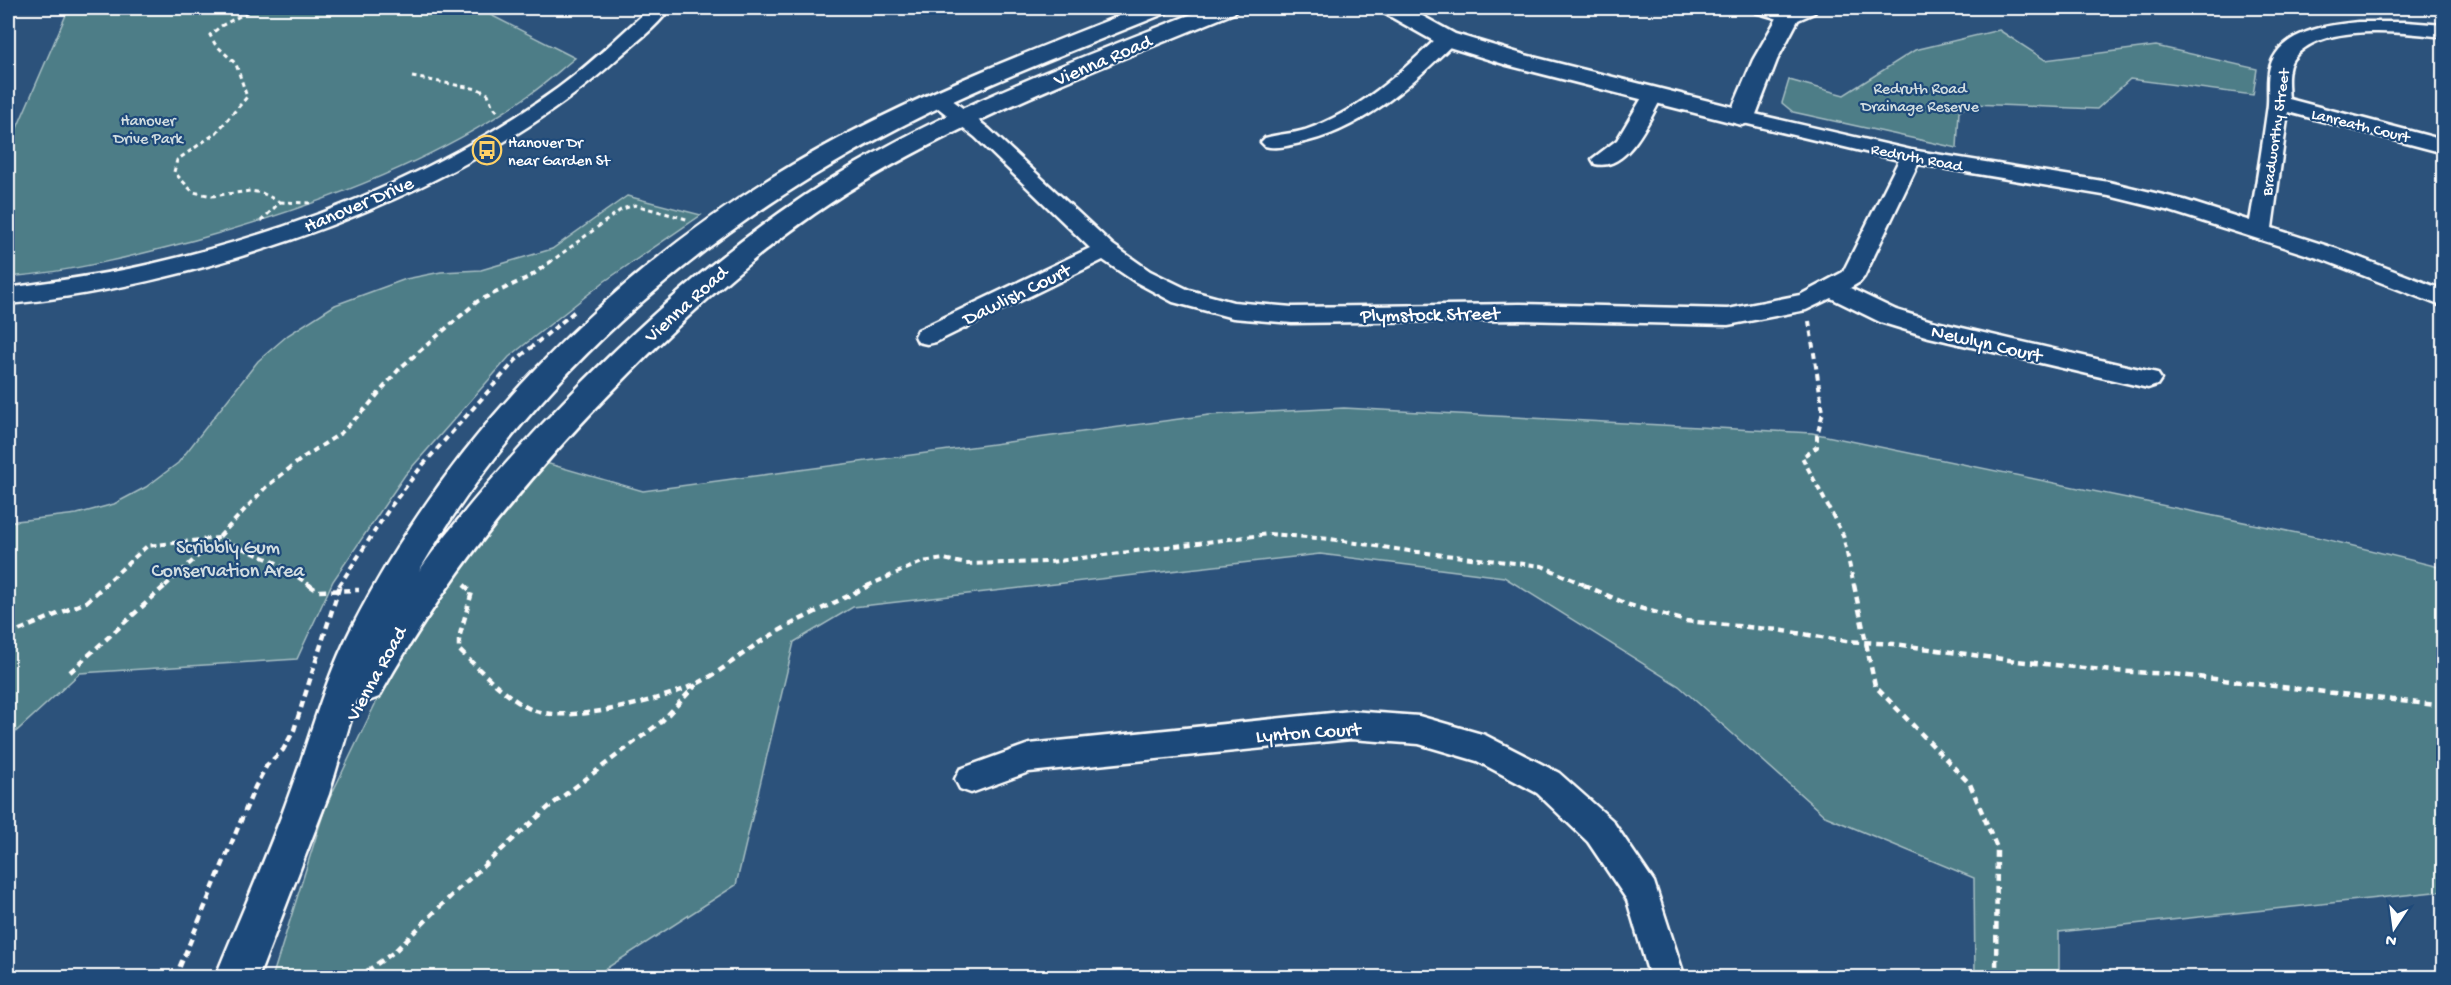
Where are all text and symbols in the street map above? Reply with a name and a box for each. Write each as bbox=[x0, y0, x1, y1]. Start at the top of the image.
street label: Vienna Road bbox=[1050, 30, 1158, 94]
street label: Bradworthy Street bbox=[2259, 66, 2296, 198]
park label: Redruth Road Drainage Reserve bbox=[1860, 81, 1980, 118]
street label: Lanreath Court bbox=[2309, 106, 2413, 149]
park label: Hanover Drive Park bbox=[112, 113, 184, 150]
bus stop icon: Hanover Dr near Garden St bbox=[471, 134, 503, 166]
place label: Hanover Dr near Garden St bbox=[508, 135, 611, 172]
street label: Redruth Road bbox=[1869, 141, 1965, 178]
street label: Hanover Drive bbox=[301, 173, 418, 240]
street label: Dawlish Court bbox=[958, 259, 1077, 333]
street label: Vienna Road bbox=[640, 261, 735, 350]
street label: Plymstock Street bbox=[1359, 304, 1502, 329]
street label: Newlyn Court bbox=[1928, 321, 2046, 370]
park label: Scribbly Gum Conservation Area bbox=[152, 538, 305, 584]
street label: Vienna Road bbox=[342, 622, 415, 727]
street label: Lynton Court bbox=[1255, 719, 1363, 750]
north arrow bbox=[2364, 898, 2424, 958]
text: N bbox=[2384, 929, 2399, 950]

